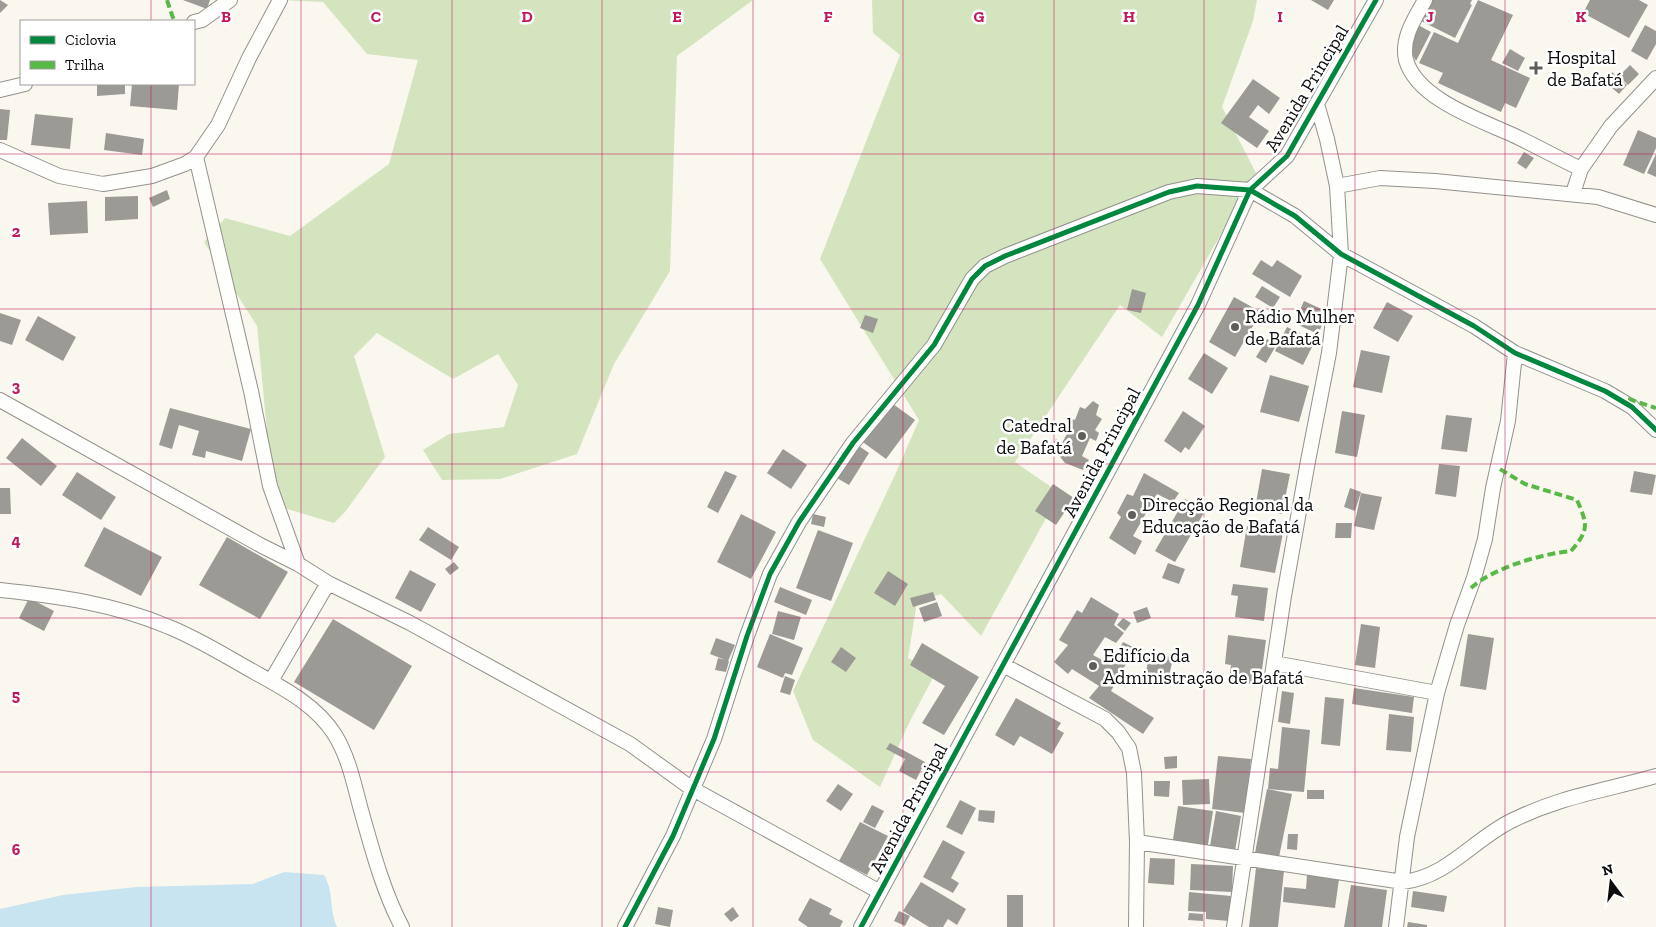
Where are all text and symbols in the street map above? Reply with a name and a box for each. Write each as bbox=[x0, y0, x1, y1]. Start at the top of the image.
text: B bbox=[221, 7, 231, 26]
text: C bbox=[371, 7, 381, 26]
text: D bbox=[521, 7, 533, 26]
text: E bbox=[672, 7, 682, 26]
text: F bbox=[823, 7, 833, 26]
text: G bbox=[974, 7, 985, 26]
text: H bbox=[1123, 7, 1135, 26]
text: I bbox=[1277, 7, 1283, 26]
text: J bbox=[1426, 7, 1434, 26]
text: K bbox=[1576, 7, 1587, 26]
legend bbox=[20, 20, 195, 85]
street label: Avenida Principal bbox=[1260, 21, 1353, 156]
text: Ciclovia bbox=[65, 31, 116, 49]
place label: Hospital de Bafatá bbox=[1547, 46, 1623, 91]
text: Trilha bbox=[65, 56, 104, 74]
marker: Hospital de Bafatá bbox=[1529, 61, 1543, 75]
text: 2 bbox=[12, 222, 21, 241]
place label: Rádio Mulher de Bafatá bbox=[1245, 305, 1355, 350]
marker: Rádio Mulher de Bafatá bbox=[1229, 321, 1241, 333]
text: 3 bbox=[12, 377, 21, 396]
street label: Avenida Principal bbox=[1058, 383, 1145, 521]
place label: Catedral de Bafatá bbox=[996, 414, 1072, 459]
marker: Catedral de Bafatá bbox=[1076, 430, 1088, 442]
place label: Direcção Regional da Educação de Bafatá bbox=[1142, 493, 1313, 538]
marker: Direcção Regional da Educação de Bafatá bbox=[1126, 509, 1138, 521]
text: 4 bbox=[11, 531, 21, 550]
place label: Edifício da Administração de Bafatá bbox=[1103, 644, 1304, 689]
marker: Edifício da Administração de Bafatá bbox=[1087, 660, 1099, 672]
text: 5 bbox=[12, 686, 20, 705]
street label: Avenida Principal bbox=[865, 739, 952, 877]
text: 6 bbox=[12, 840, 21, 859]
north arrow bbox=[1586, 857, 1636, 907]
text: N bbox=[1600, 860, 1615, 880]

